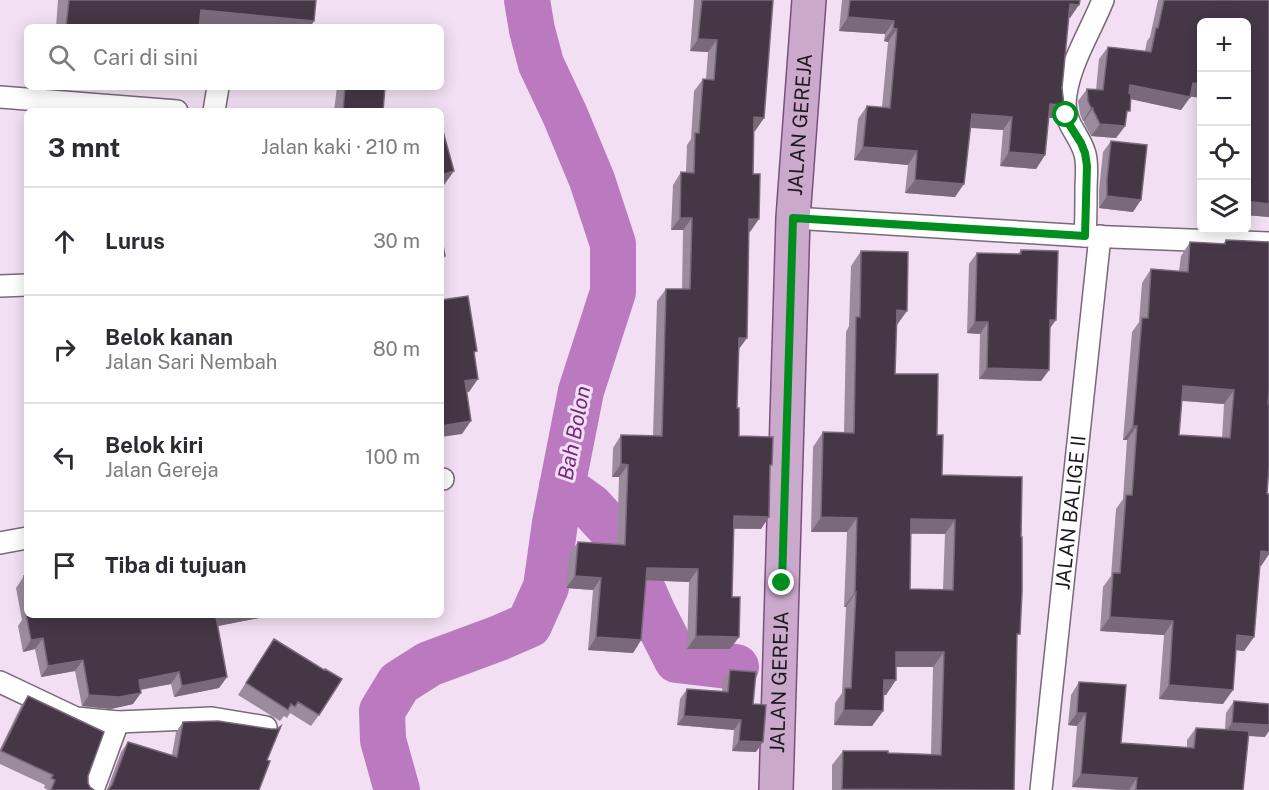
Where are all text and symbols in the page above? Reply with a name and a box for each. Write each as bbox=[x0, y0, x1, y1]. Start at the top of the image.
map controls bbox=[1197, 18, 1251, 234]
button: + bbox=[1197, 18, 1251, 72]
search box bbox=[24, 24, 444, 90]
icon: search bbox=[45, 41, 78, 74]
text: Cari di sini bbox=[93, 44, 198, 70]
street label: JALAN GEREJA bbox=[783, 53, 817, 196]
button: − bbox=[1197, 72, 1251, 126]
route start bbox=[1052, 101, 1078, 127]
button: locate bbox=[1197, 126, 1251, 180]
text: 3 mnt bbox=[48, 132, 120, 163]
text: Jalan kaki · 210 m bbox=[261, 135, 420, 159]
button: layers bbox=[1197, 180, 1251, 234]
icon: ahead bbox=[48, 225, 81, 258]
text: Lurus bbox=[105, 228, 165, 254]
text: 30 m bbox=[373, 229, 420, 253]
text: Belok kanan bbox=[105, 324, 233, 350]
icon: right bbox=[48, 333, 81, 366]
text: 80 m bbox=[373, 337, 420, 361]
text: Jalan Sari Nembah bbox=[105, 350, 277, 374]
water label: Bah Bolon bbox=[553, 384, 595, 482]
text: Belok kiri bbox=[105, 432, 203, 458]
street label: JALAN BALIGE II bbox=[1050, 434, 1091, 591]
icon: left bbox=[48, 441, 81, 474]
text: 100 m bbox=[365, 445, 420, 469]
text: Jalan Gereja bbox=[105, 458, 219, 482]
icon: arrive bbox=[48, 549, 81, 582]
text: Tiba di tujuan bbox=[105, 552, 246, 578]
route end bbox=[768, 569, 794, 595]
street label: JALAN GEREJA bbox=[765, 611, 793, 753]

